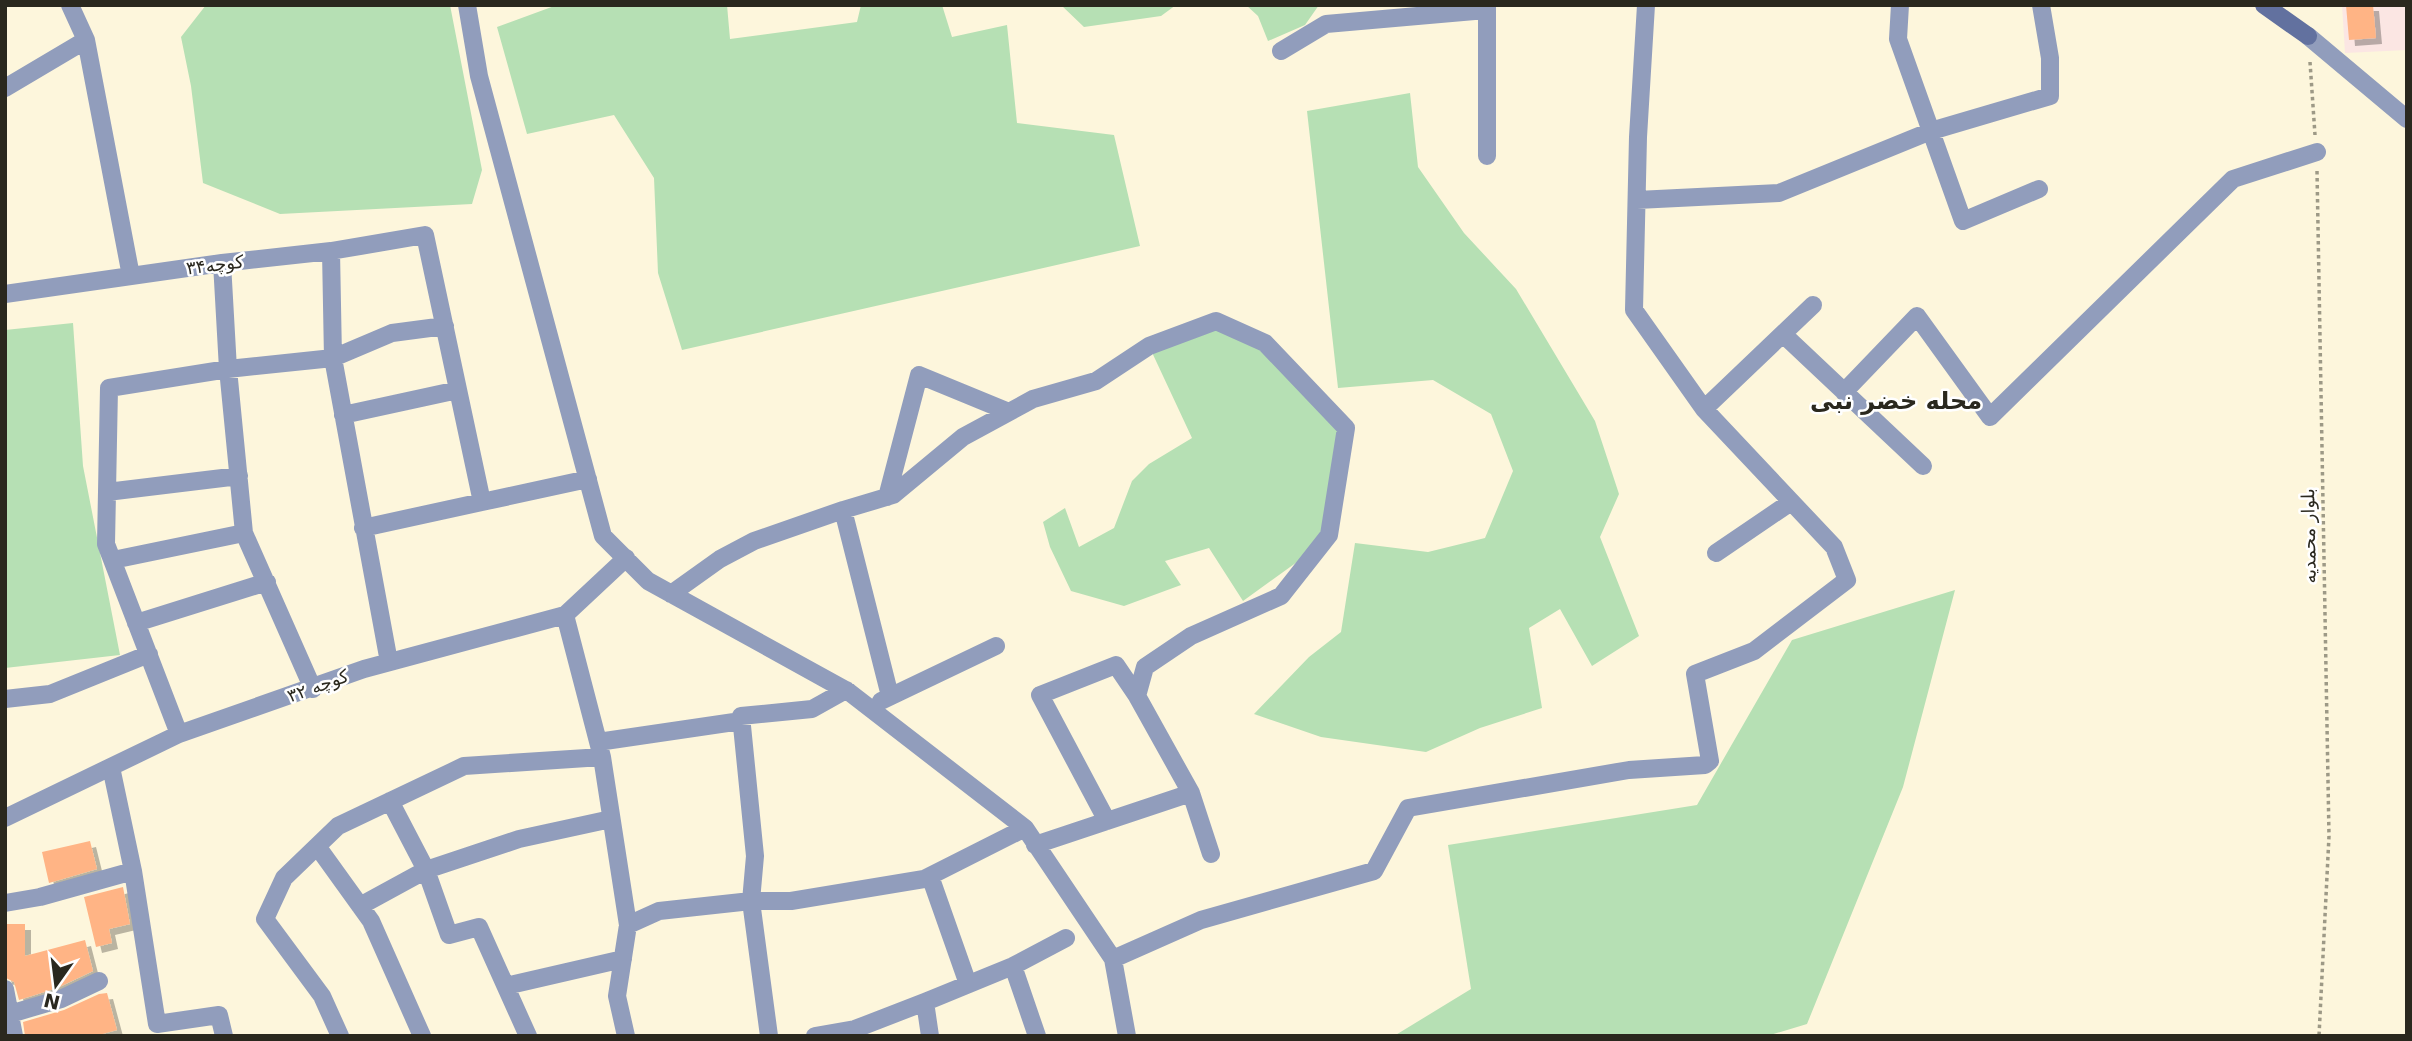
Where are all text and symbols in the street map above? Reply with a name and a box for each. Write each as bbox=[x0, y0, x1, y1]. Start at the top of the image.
street label: کوچه۳۴ bbox=[185, 250, 246, 279]
district label: محله خضر نبی bbox=[1810, 387, 1982, 415]
street label: بلوار محمدیه bbox=[2297, 488, 2321, 584]
street label: کوچه ۳۲ bbox=[284, 665, 352, 707]
north arrow bbox=[21, 950, 91, 1020]
text: N bbox=[42, 989, 62, 1014]

